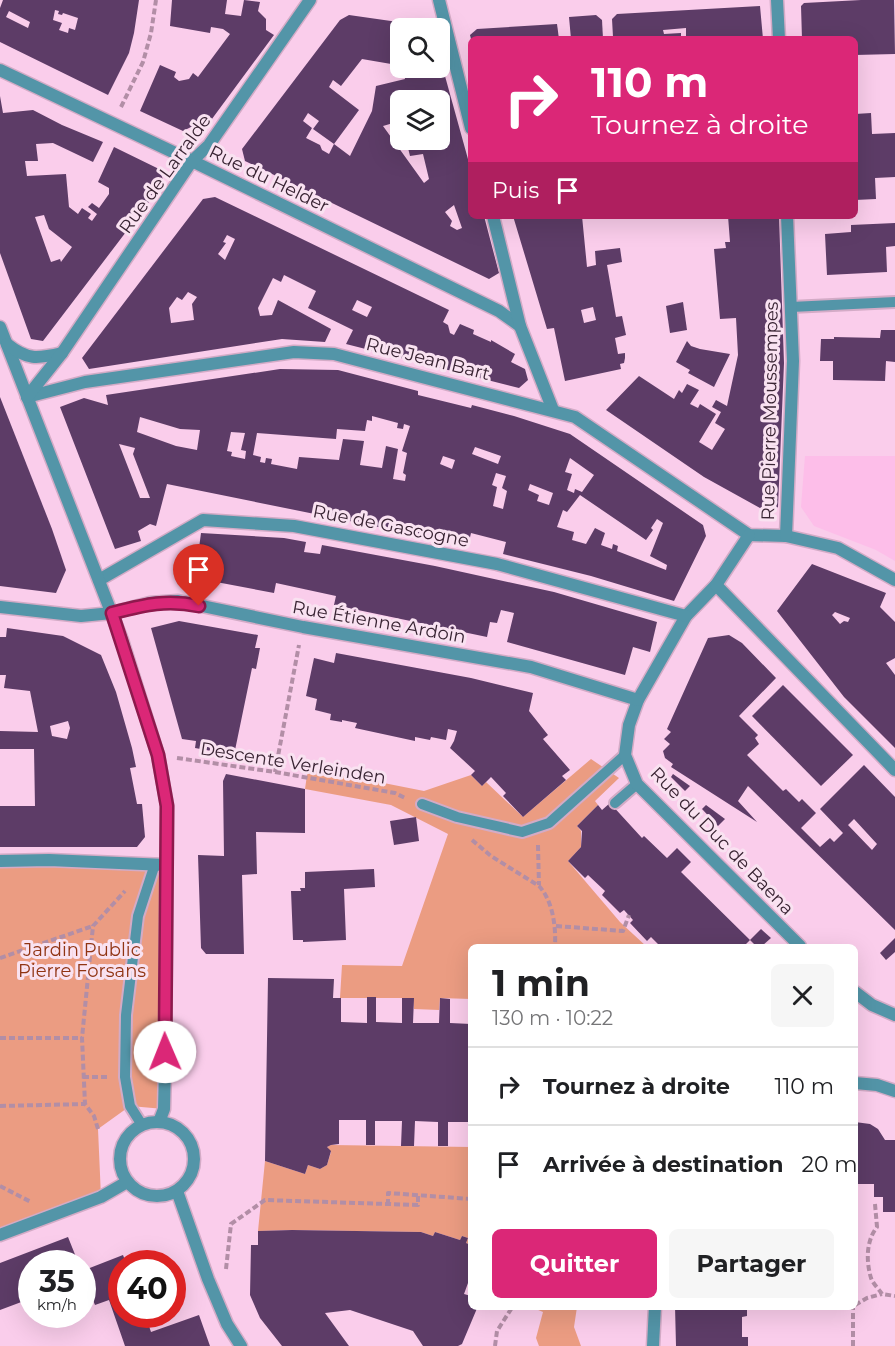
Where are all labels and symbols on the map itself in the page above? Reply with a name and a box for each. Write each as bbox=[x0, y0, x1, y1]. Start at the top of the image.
street label: Rue de Larralde bbox=[114, 110, 216, 238]
street label: Rue du Helder bbox=[206, 141, 332, 217]
street label: Rue Pierre Moussempes bbox=[757, 301, 783, 521]
street label: Rue Jean Bart bbox=[364, 333, 492, 385]
street label: Rue de Gascogne bbox=[311, 500, 471, 552]
pin bbox=[173, 544, 224, 606]
street label: Rue Étienne Ardoin bbox=[291, 596, 467, 648]
street label: Descente Verleinden bbox=[199, 737, 387, 789]
street label: Rue du Duc de Baena bbox=[646, 762, 798, 920]
park label: Jardin Public Pierre Forsans bbox=[18, 939, 146, 982]
position arrow bbox=[133, 1020, 197, 1084]
speed limit sign: 40 bbox=[108, 1250, 186, 1328]

